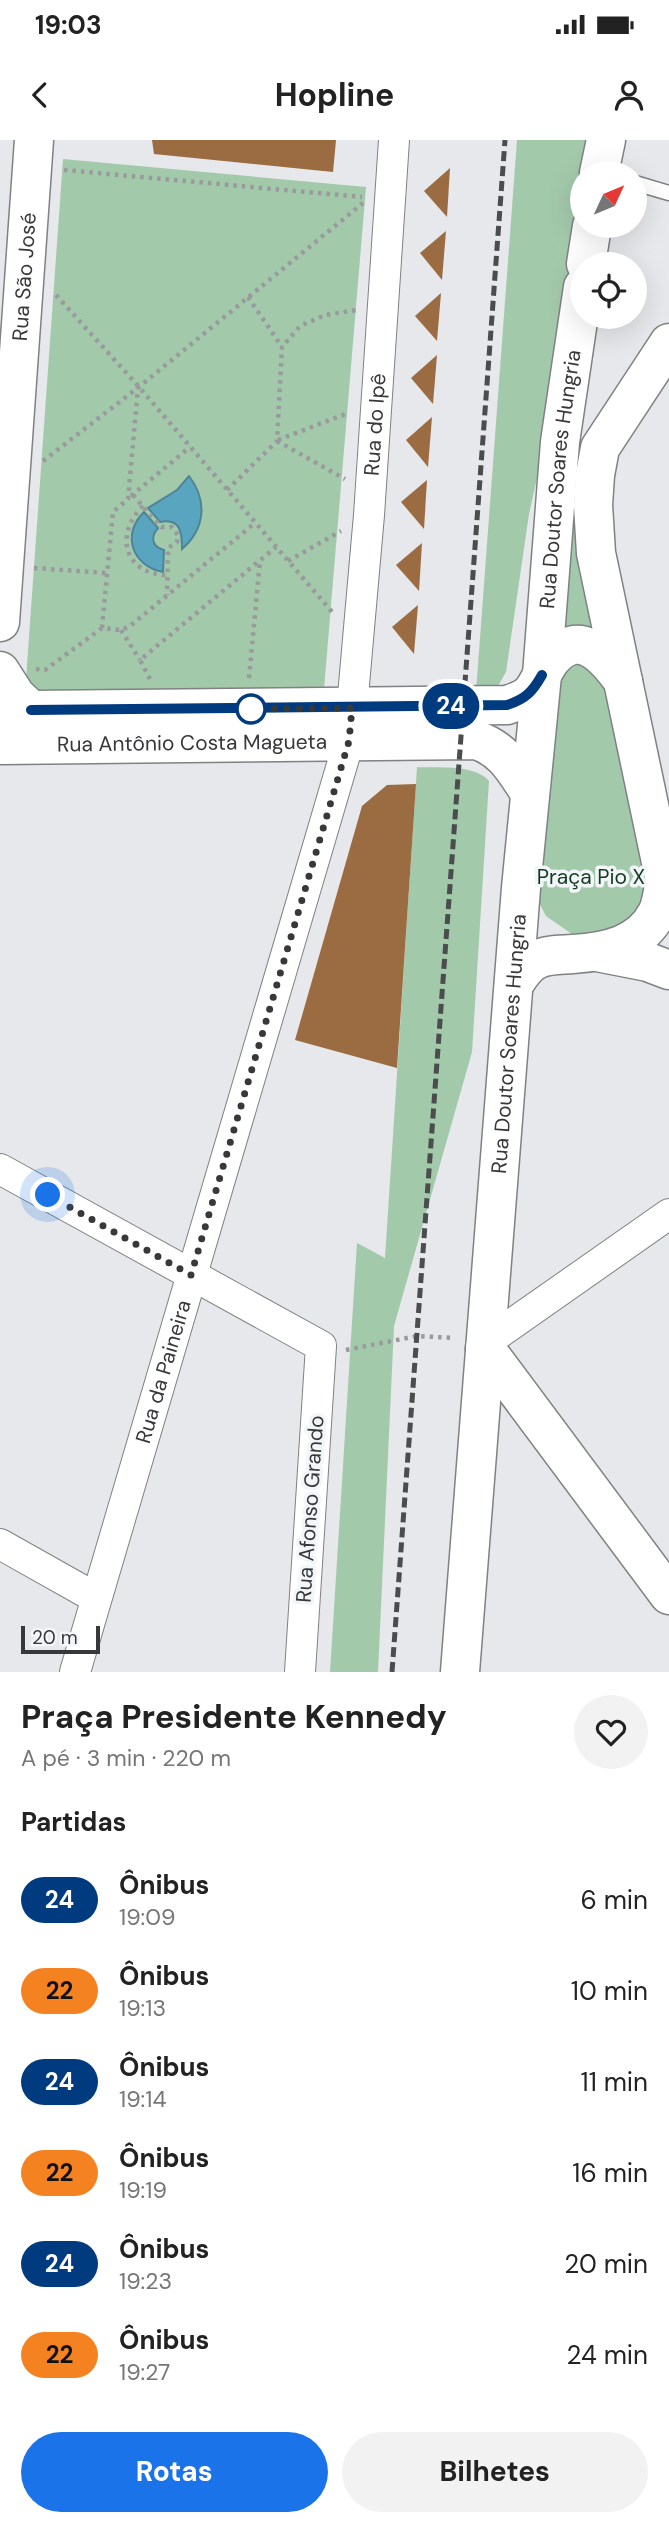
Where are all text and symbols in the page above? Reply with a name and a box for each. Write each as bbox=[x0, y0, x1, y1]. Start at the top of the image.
text: 19:03 bbox=[35, 8, 102, 42]
text: Hopline bbox=[275, 74, 394, 116]
icon: back bbox=[21, 76, 59, 114]
icon: person bbox=[610, 76, 648, 114]
north arrow bbox=[570, 161, 648, 238]
map controls bbox=[570, 161, 647, 329]
street label: Rua São José bbox=[6, 212, 43, 342]
button: locate bbox=[570, 252, 647, 329]
street label: Rua Doutor Soares Hungria bbox=[533, 348, 588, 610]
street label: Rua do Ipê bbox=[358, 372, 392, 477]
line badge: 24 bbox=[420, 683, 482, 729]
text: 24 bbox=[436, 690, 466, 721]
unlabelled marker bbox=[236, 694, 266, 724]
street label: Rua Antônio Costa Magueta bbox=[57, 728, 327, 758]
park label: Praça Pio X bbox=[537, 863, 645, 891]
street label: Rua Doutor Soares Hungria bbox=[485, 913, 533, 1175]
your location bbox=[30, 1177, 65, 1212]
street label: Rua da Paineira bbox=[129, 1297, 198, 1447]
street label: Rua Afonso Grando bbox=[289, 1414, 331, 1604]
scale bar bbox=[21, 1623, 100, 1655]
text: 20 m bbox=[32, 1625, 78, 1650]
text: Praça Presidente Kennedy bbox=[21, 1695, 447, 1738]
button: heart bbox=[574, 1695, 648, 1769]
text: A pé · 3 min · 220 m bbox=[21, 1743, 231, 1773]
text: Partidas bbox=[21, 1805, 126, 1839]
text: Ônibus bbox=[119, 1868, 209, 1902]
text: 6 min bbox=[580, 1883, 648, 1917]
text: 24 bbox=[45, 1884, 74, 1915]
text: 19:09 bbox=[119, 1902, 175, 1932]
text: Ônibus bbox=[119, 1959, 209, 1993]
text: 10 min bbox=[571, 1974, 648, 2008]
text: 22 bbox=[46, 1975, 73, 2006]
text: 19:13 bbox=[119, 1993, 166, 2023]
text: Ônibus bbox=[119, 2050, 209, 2084]
text: 11 min bbox=[581, 2065, 648, 2099]
text: 24 bbox=[45, 2066, 74, 2097]
text: 19:14 bbox=[119, 2084, 166, 2114]
text: Ônibus bbox=[119, 2141, 209, 2175]
text: 16 min bbox=[572, 2156, 648, 2190]
text: 22 bbox=[46, 2157, 73, 2188]
text: 19:19 bbox=[119, 2175, 167, 2205]
text: Ônibus bbox=[119, 2232, 209, 2266]
text: 20 min bbox=[564, 2247, 648, 2281]
text: 24 bbox=[45, 2248, 74, 2279]
text: 19:23 bbox=[119, 2266, 172, 2296]
text: Ônibus bbox=[119, 2323, 209, 2357]
text: 24 min bbox=[566, 2338, 648, 2372]
text: 22 bbox=[46, 2339, 73, 2370]
text: 19:27 bbox=[119, 2357, 170, 2387]
button: Rotas bbox=[21, 2432, 328, 2512]
button: Bilhetes bbox=[342, 2432, 648, 2512]

